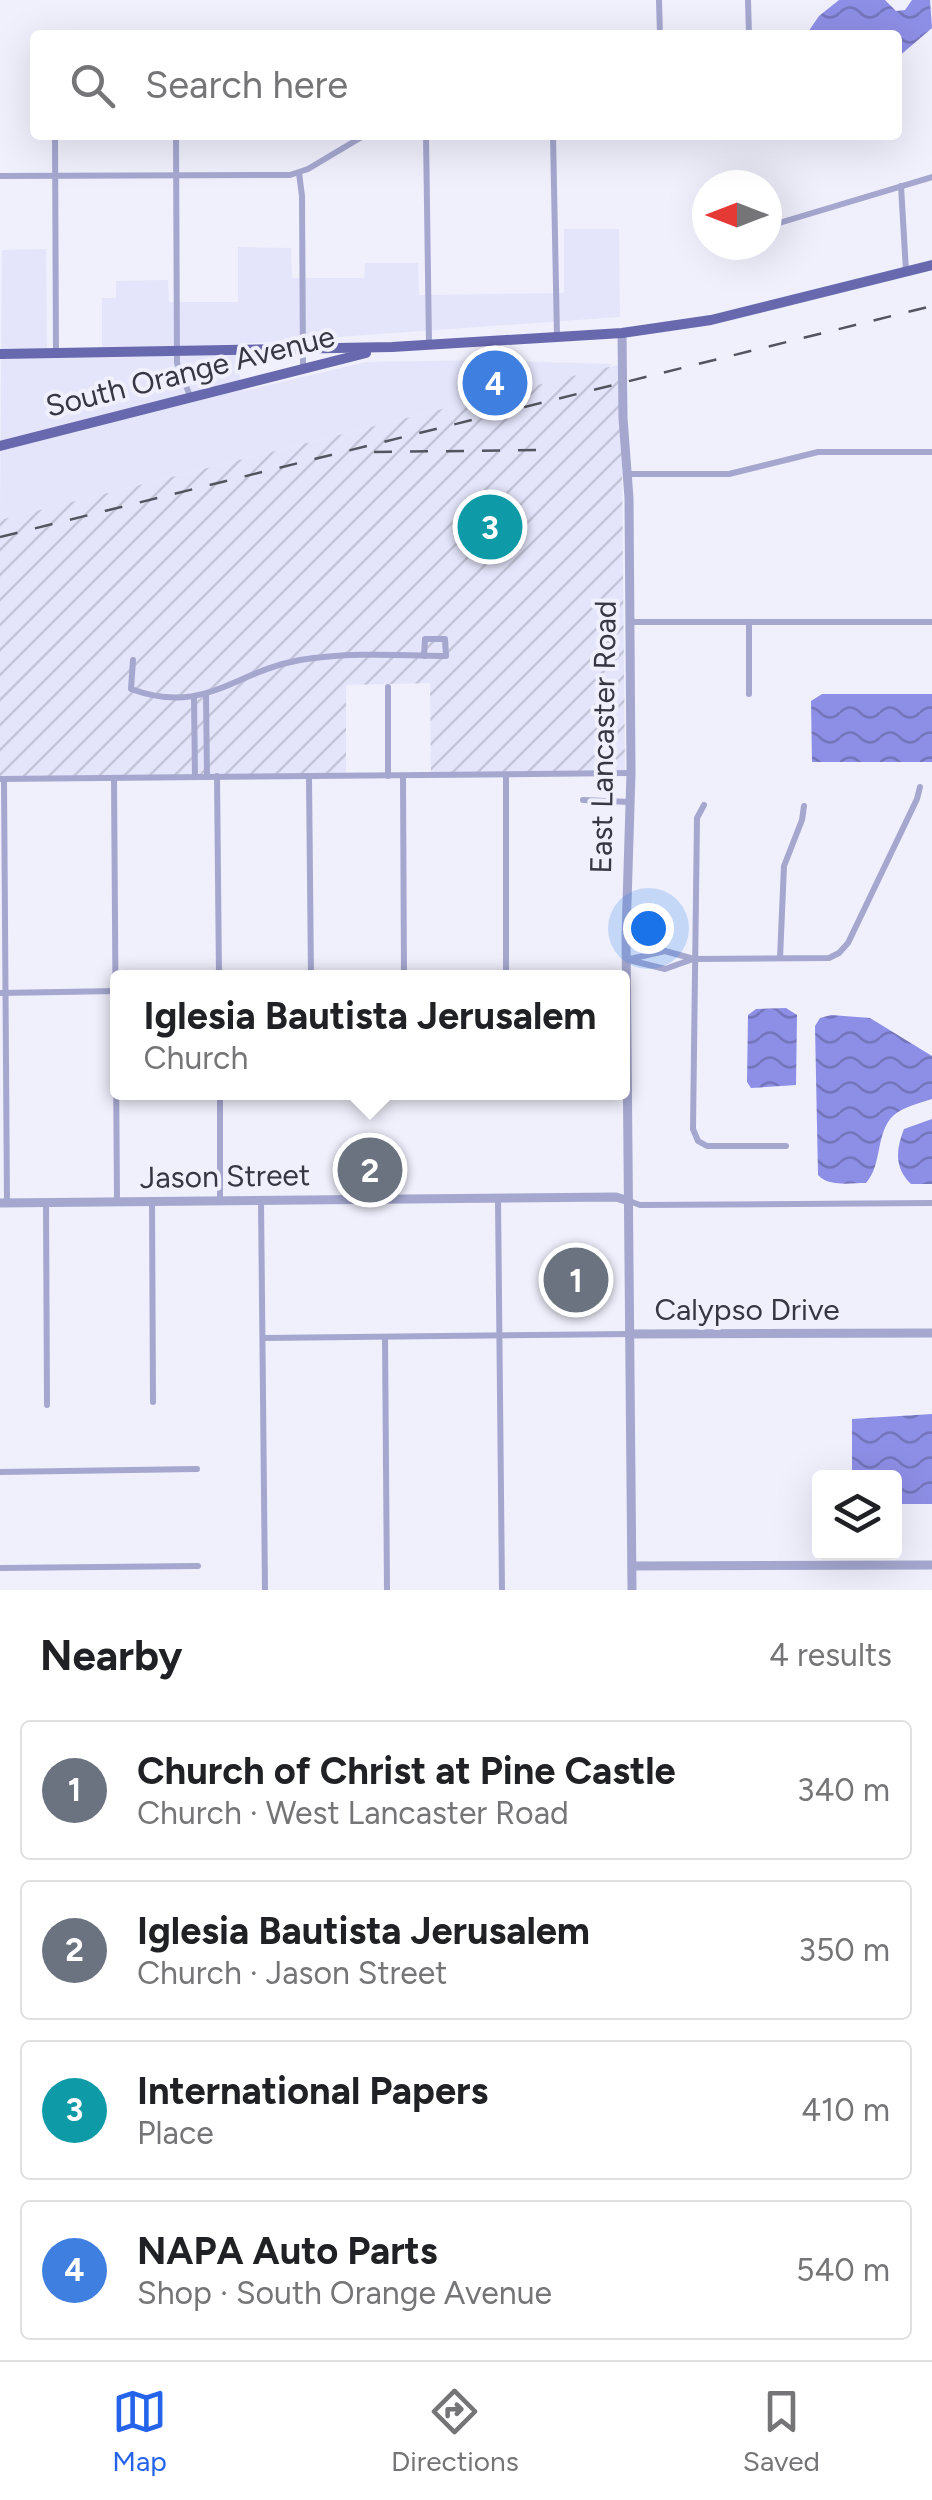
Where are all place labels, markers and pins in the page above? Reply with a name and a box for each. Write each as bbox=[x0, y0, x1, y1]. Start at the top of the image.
pin: 4 bbox=[462, 346, 528, 420]
pin: 3 bbox=[458, 490, 522, 564]
pin: 2 bbox=[338, 1132, 402, 1208]
pin: 1 bbox=[544, 1242, 608, 1318]

